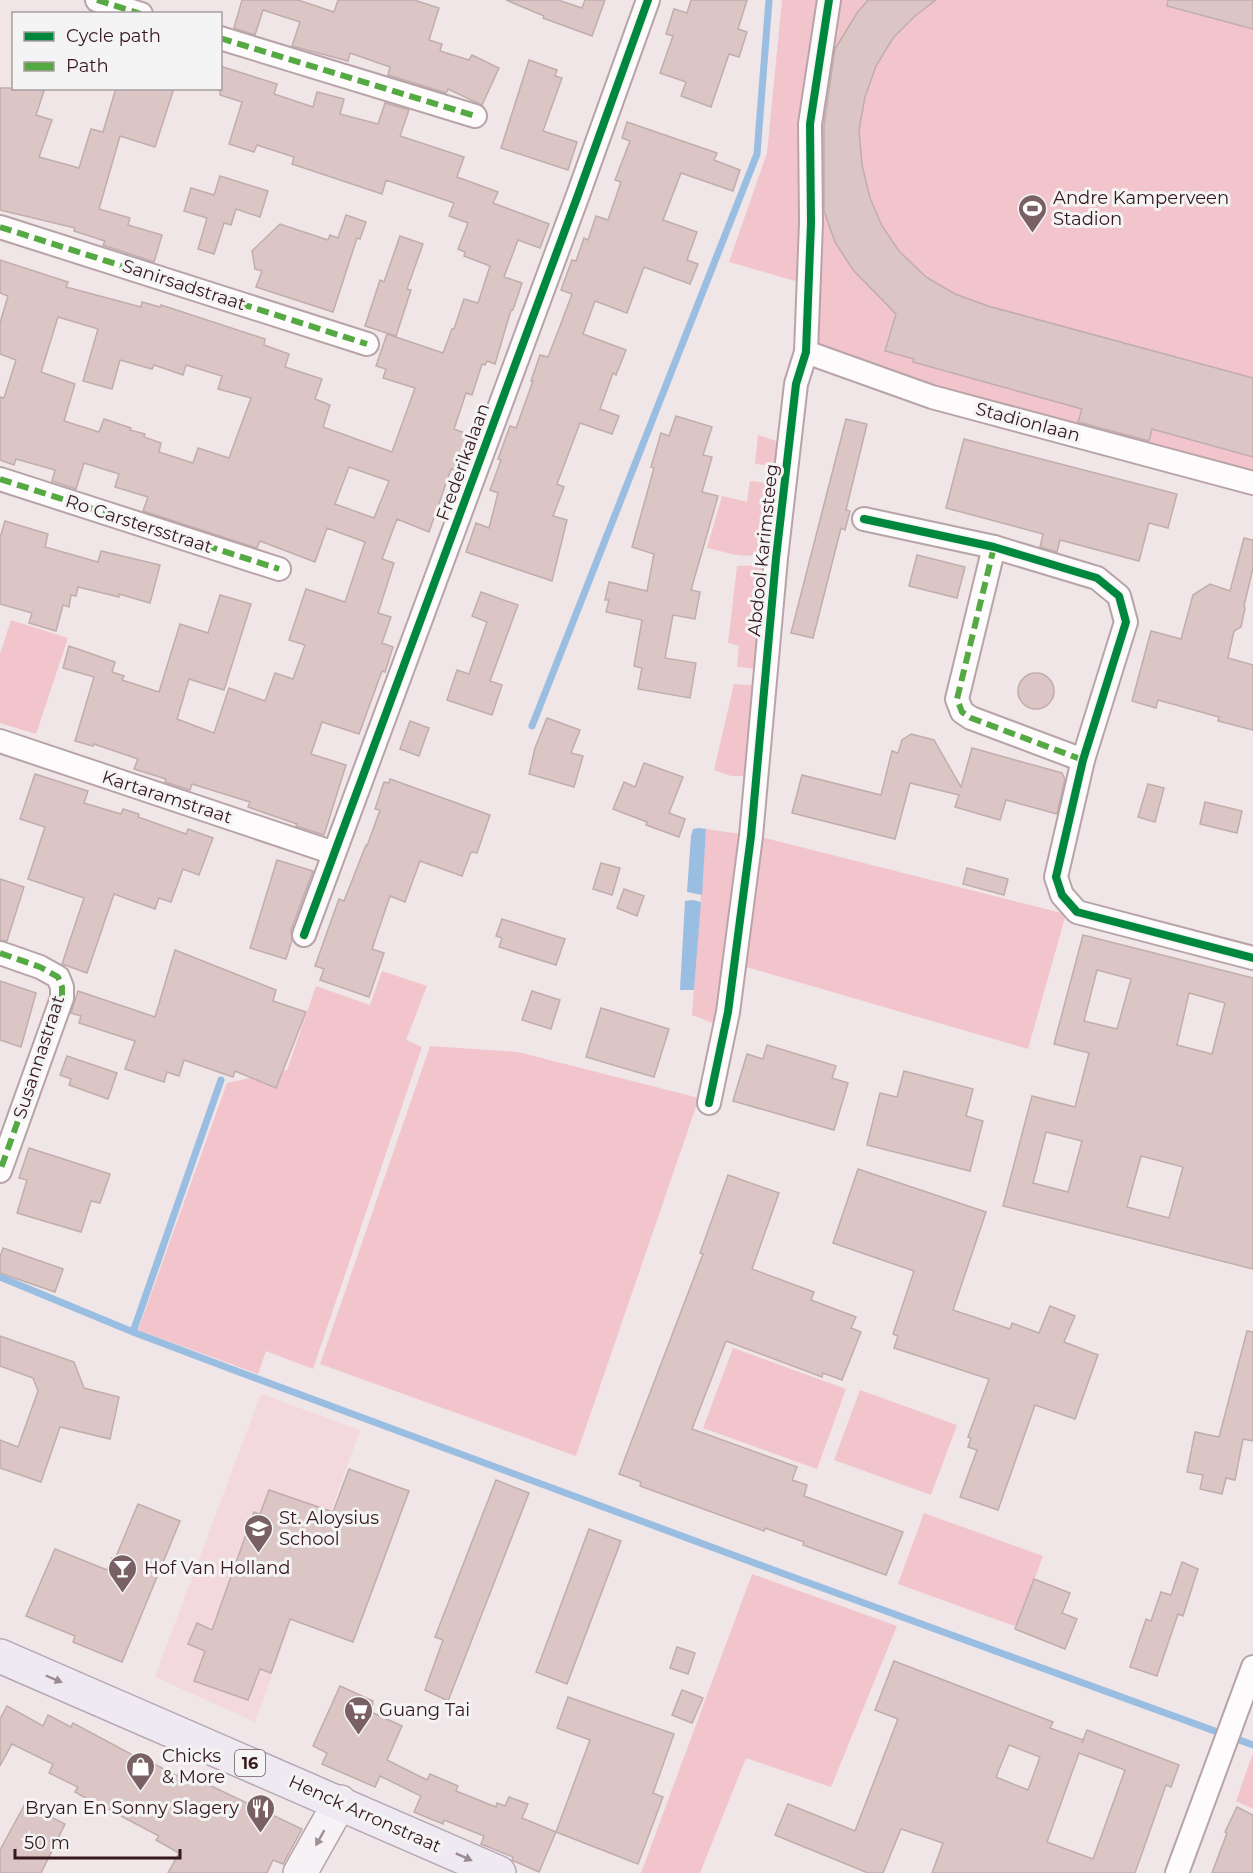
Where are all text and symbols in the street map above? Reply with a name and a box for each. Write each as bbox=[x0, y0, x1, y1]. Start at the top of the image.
legend bbox=[12, 12, 222, 90]
text: Cycle path bbox=[66, 25, 161, 47]
text: Path bbox=[66, 55, 109, 77]
place label: Andre Kamperveen Stadion bbox=[1053, 187, 1229, 230]
sports icon: Andre Kamperveen Stadion bbox=[1016, 192, 1048, 234]
street label: Sanirsadstraat bbox=[119, 255, 249, 315]
street label: Stadionlaan bbox=[973, 397, 1083, 447]
street label: Frederikalaan bbox=[432, 400, 494, 524]
street label: Abdool Karimsteeg bbox=[743, 463, 783, 637]
street label: Ro Carstersstraat bbox=[63, 490, 215, 558]
street label: Kartaramstraat bbox=[99, 766, 235, 828]
street label: Susannastraat bbox=[9, 992, 69, 1122]
place label: St. Aloysius School bbox=[279, 1507, 379, 1550]
school or university icon: St. Aloysius School bbox=[242, 1512, 274, 1554]
bar icon: Hof Van Holland bbox=[107, 1552, 139, 1594]
place label: Hof Van Holland bbox=[144, 1557, 290, 1579]
one-way arrow bbox=[45, 1674, 63, 1684]
supermarket icon: Guang Tai bbox=[342, 1694, 374, 1736]
place label: Guang Tai bbox=[379, 1699, 470, 1721]
place label: Chicks & More bbox=[162, 1745, 225, 1788]
shop icon: Chicks & More bbox=[125, 1750, 157, 1792]
road number: 16 bbox=[235, 1750, 265, 1776]
street label: Henck Arronstraat bbox=[285, 1770, 445, 1858]
restaurant icon: Bryan En Sonny Slagery bbox=[244, 1792, 276, 1834]
place label: Bryan En Sonny Slagery bbox=[25, 1797, 239, 1819]
scale bar bbox=[15, 1822, 180, 1860]
one-way arrow bbox=[315, 1829, 325, 1846]
text: 50 m bbox=[24, 1832, 70, 1854]
one-way arrow bbox=[455, 1853, 472, 1862]

